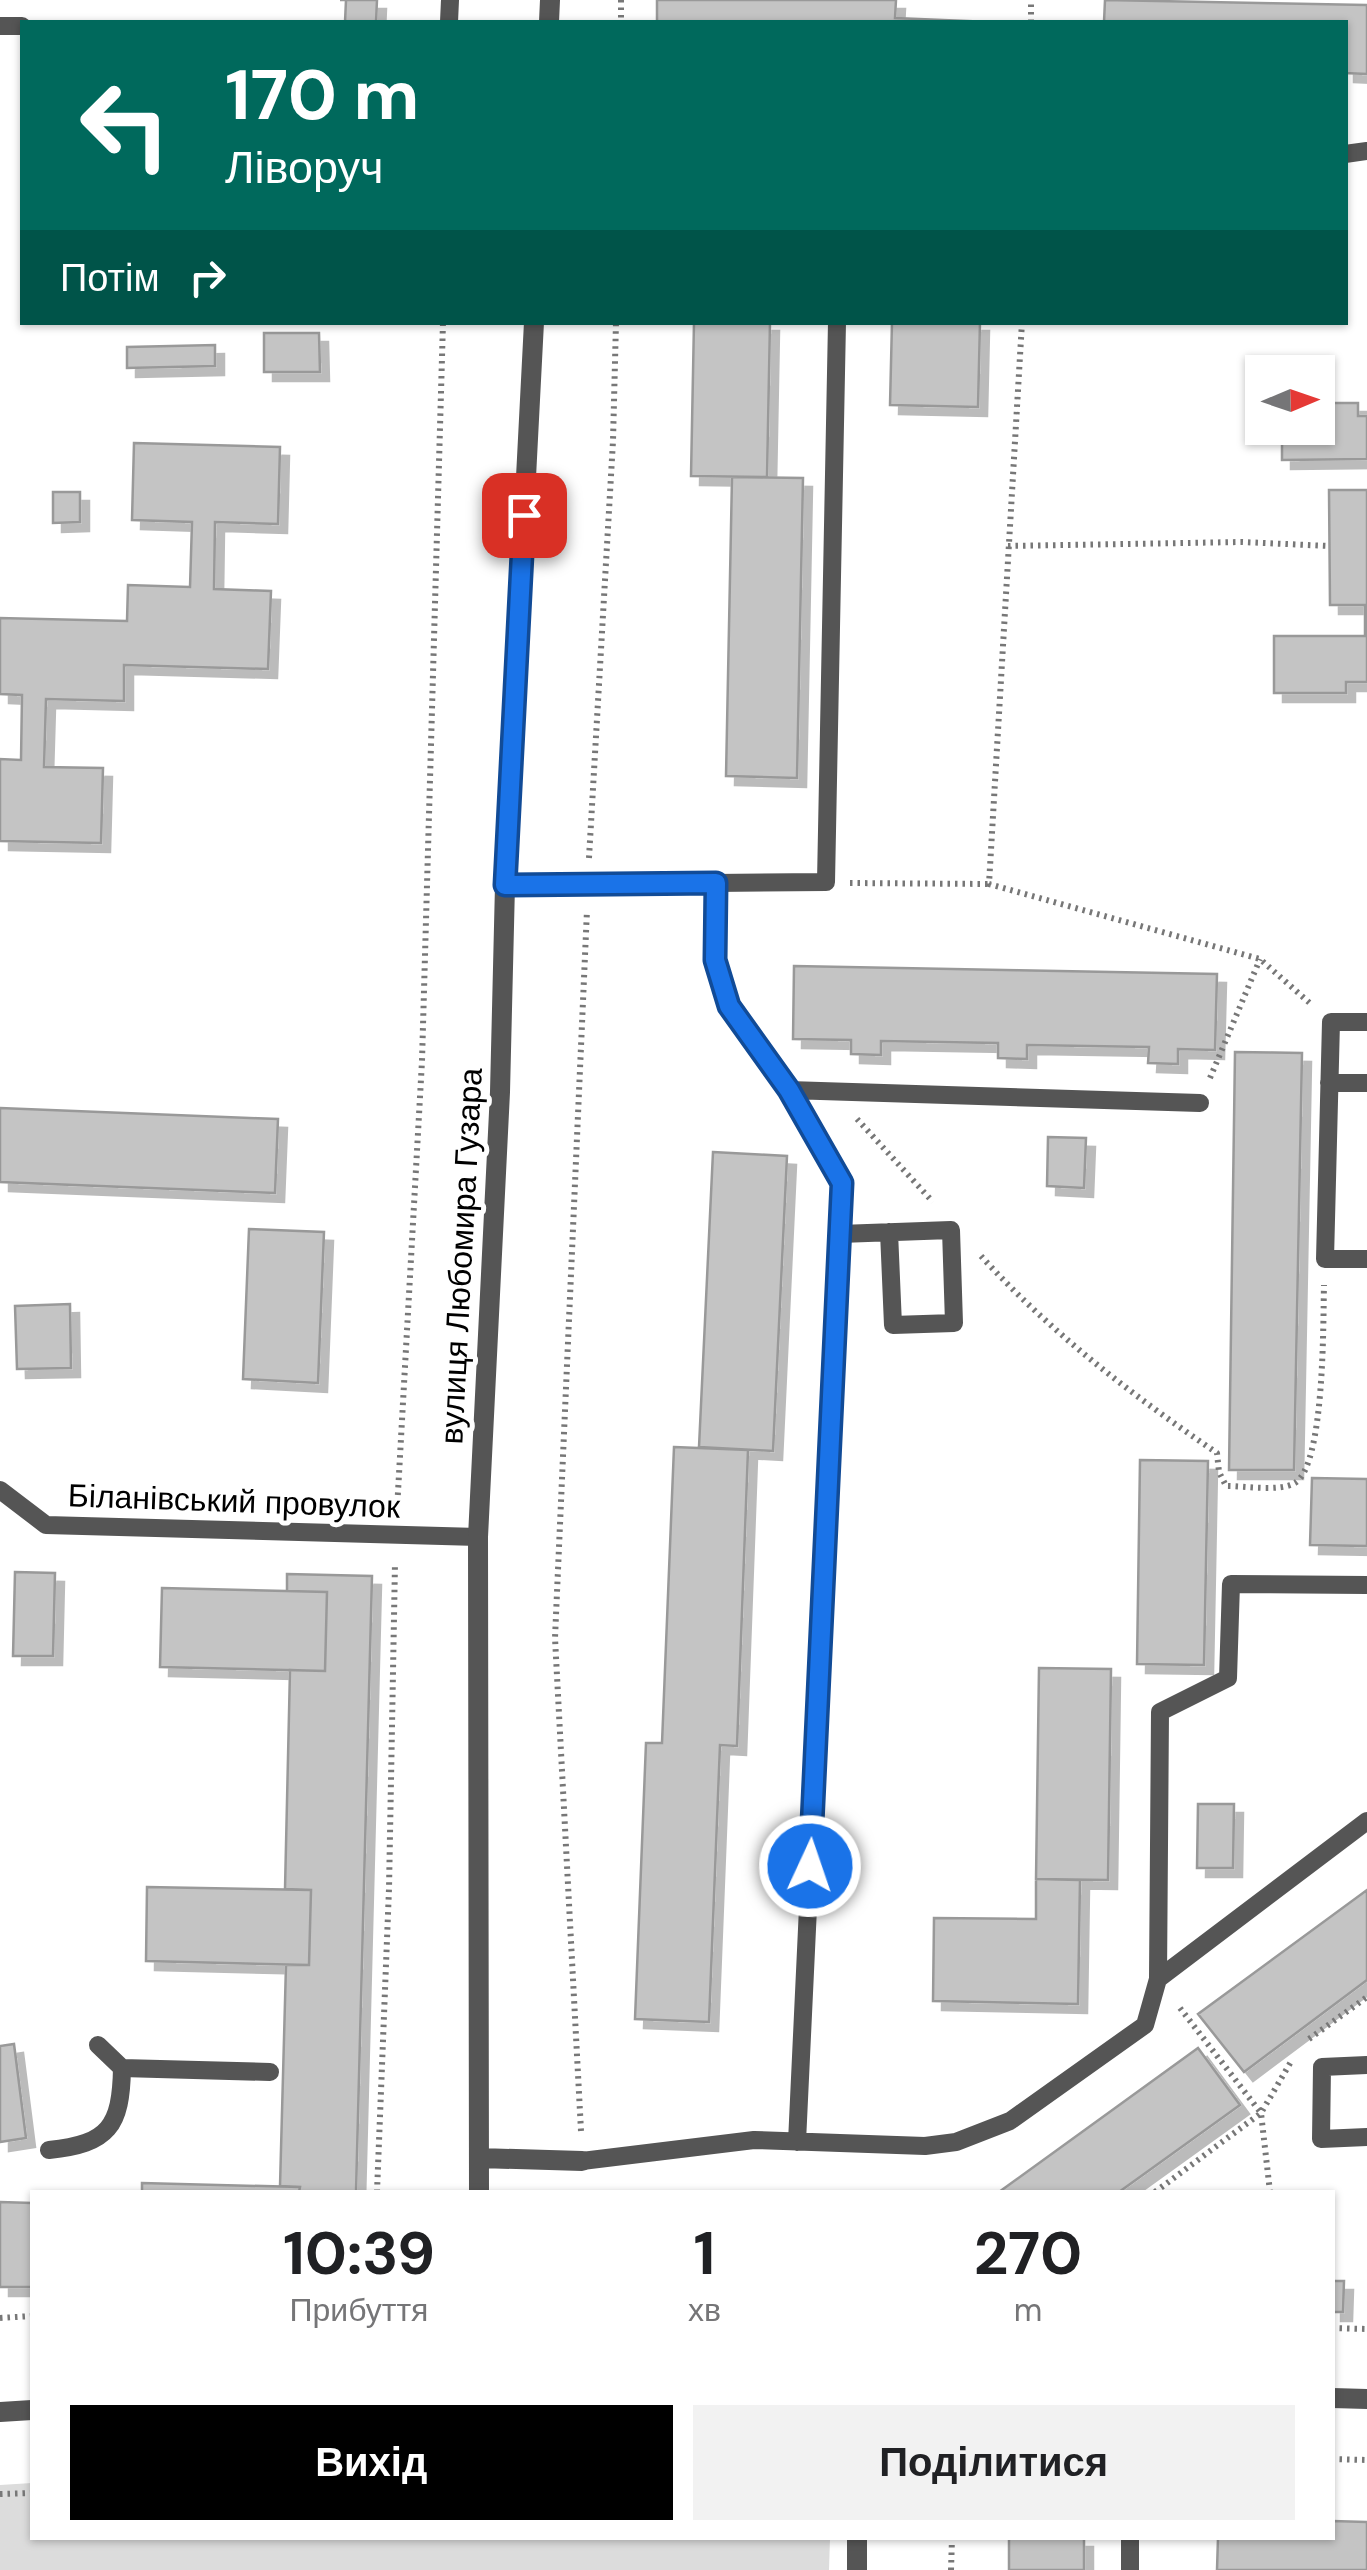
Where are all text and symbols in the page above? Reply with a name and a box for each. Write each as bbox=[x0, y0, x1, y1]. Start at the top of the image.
text: 170 m bbox=[225, 50, 419, 141]
icon: left bbox=[60, 60, 190, 190]
text: Ліворуч bbox=[225, 138, 383, 197]
icon: right bbox=[180, 250, 235, 305]
text: Потім bbox=[60, 253, 160, 303]
north arrow bbox=[1245, 355, 1335, 445]
map controls bbox=[1245, 355, 1335, 445]
pin bbox=[482, 473, 567, 558]
icon: arrive bbox=[497, 488, 552, 543]
street label: вулиця Любомира Гузара bbox=[430, 1067, 492, 1445]
street label: Біланівський провулок bbox=[67, 1474, 402, 1528]
position arrow bbox=[758, 1814, 862, 1918]
text: 10:39 bbox=[283, 2214, 435, 2293]
text: 1 bbox=[694, 2214, 715, 2293]
text: 270 bbox=[974, 2214, 1082, 2293]
text: Прибуття bbox=[290, 2289, 428, 2331]
text: хв bbox=[688, 2289, 721, 2331]
text: m bbox=[1014, 2289, 1042, 2331]
button: Вихід bbox=[70, 2405, 673, 2520]
button: Поділитися bbox=[693, 2405, 1295, 2520]

